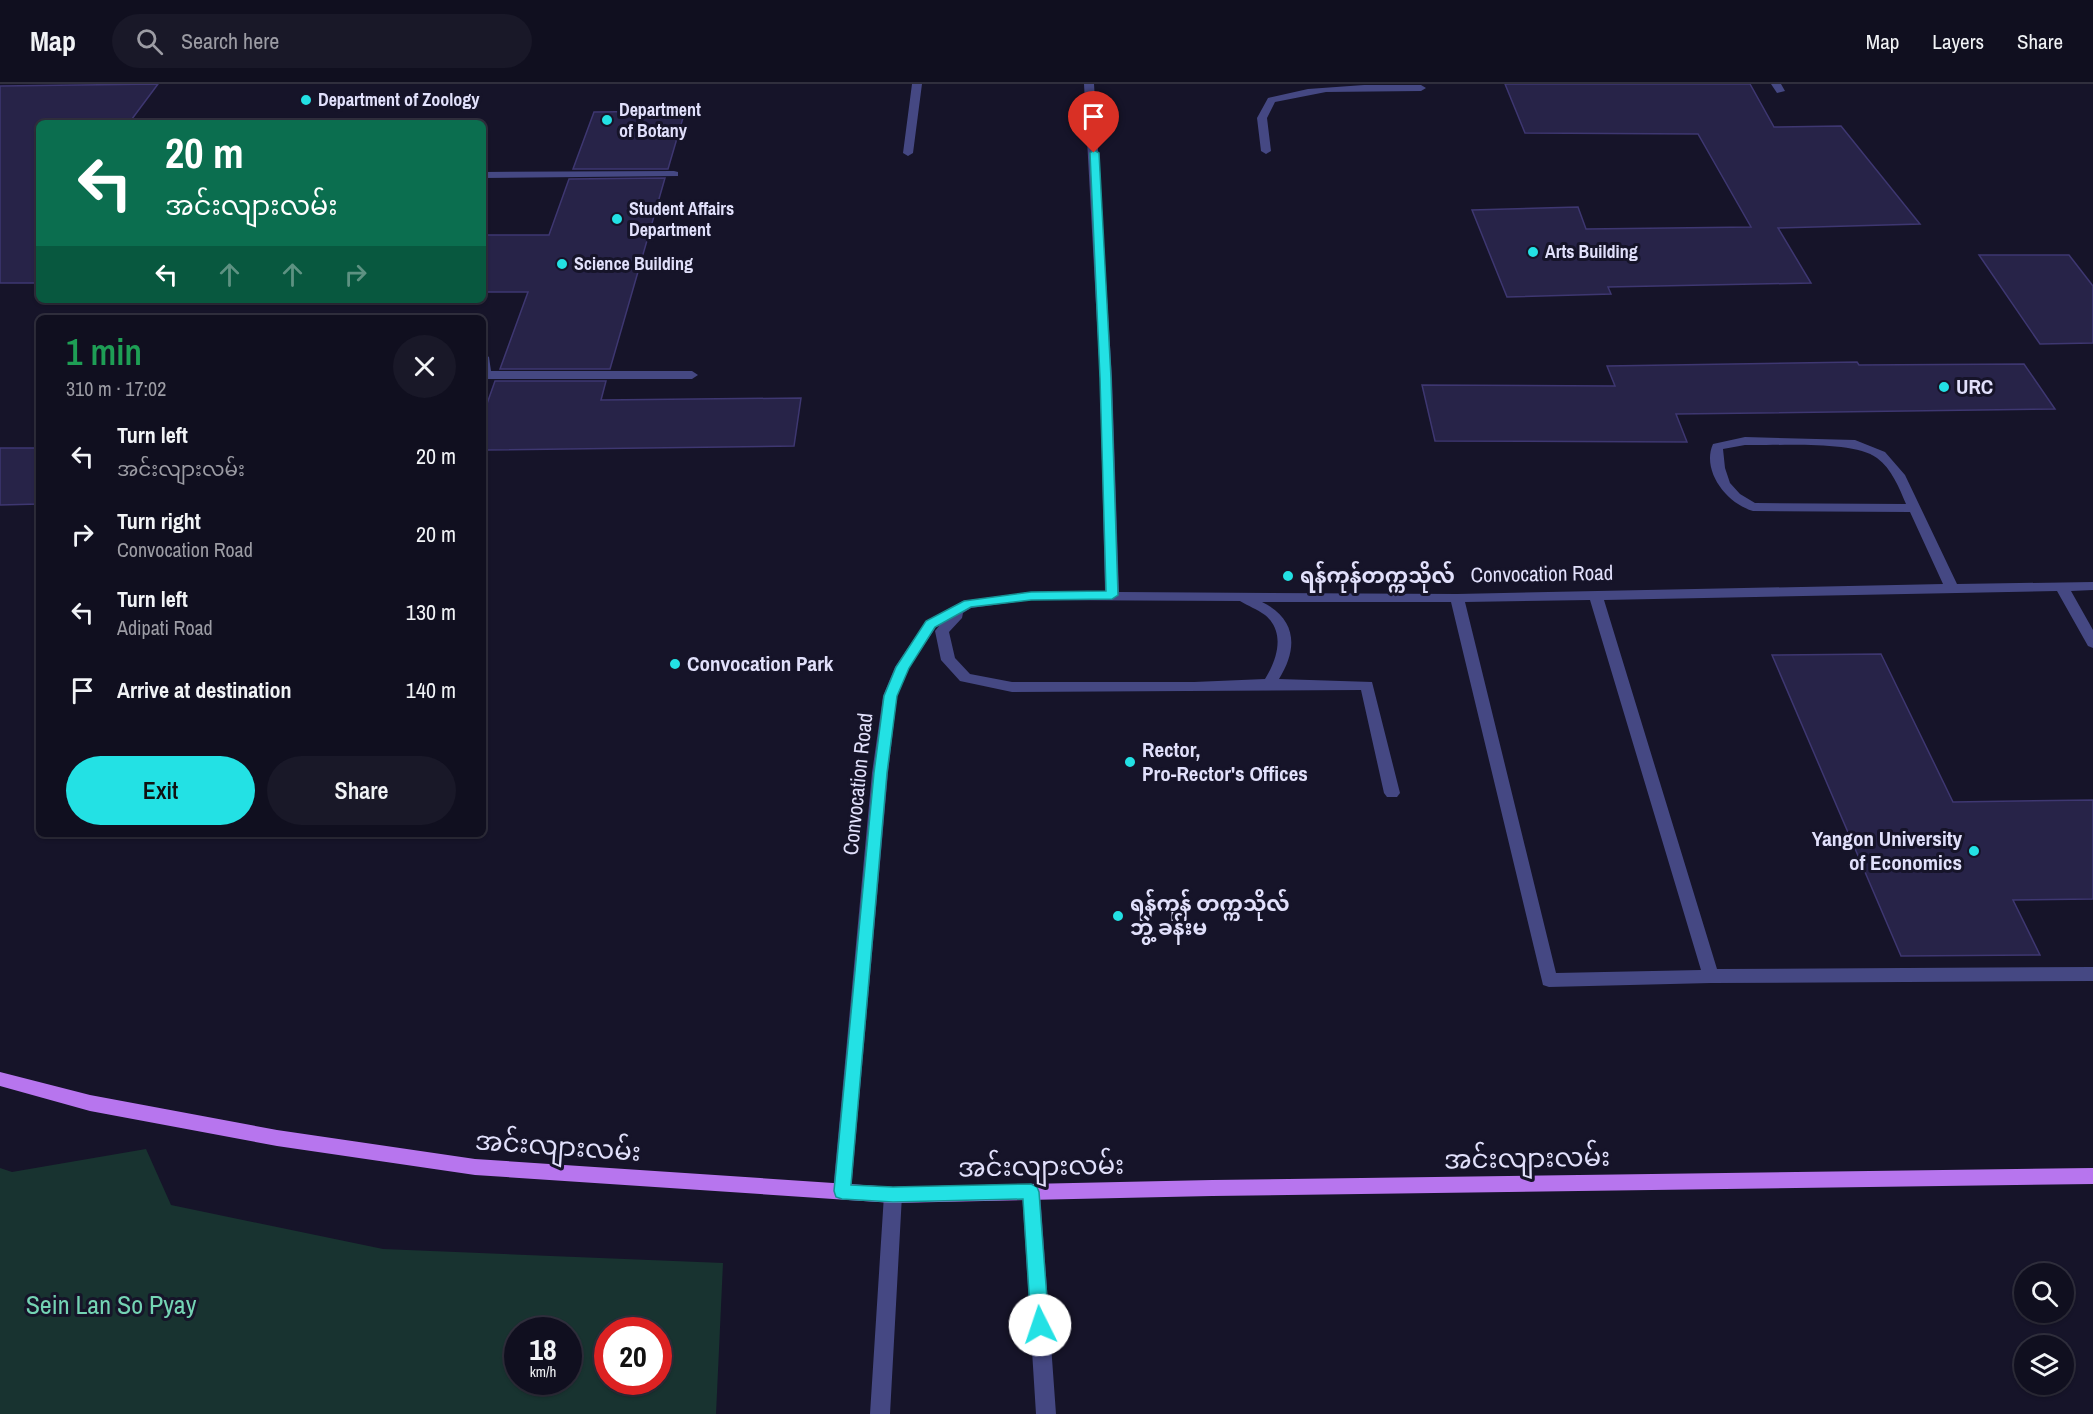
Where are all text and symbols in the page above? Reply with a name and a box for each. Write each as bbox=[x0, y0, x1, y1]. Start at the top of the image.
search box bbox=[112, 14, 532, 68]
text: Map bbox=[30, 22, 76, 60]
icon: search bbox=[133, 25, 166, 58]
text: Search here bbox=[181, 26, 279, 56]
text: Map bbox=[1866, 27, 1899, 56]
text: Layers bbox=[1932, 27, 1984, 56]
text: Share bbox=[2017, 27, 2063, 56]
place label: Department of Zoology bbox=[318, 87, 480, 112]
pin bbox=[1068, 91, 1119, 153]
marker: Department of Zoology bbox=[299, 93, 313, 107]
place label: Department of Botany bbox=[619, 97, 701, 143]
icon: arrive bbox=[1077, 100, 1110, 133]
marker: Department of Botany bbox=[600, 113, 614, 127]
text: 20 m bbox=[165, 125, 244, 181]
icon: left bbox=[66, 144, 144, 222]
text: အင်းလျားလမ်း bbox=[165, 187, 338, 223]
place label: Student Affairs Department bbox=[629, 196, 734, 242]
marker: Student Affairs Department bbox=[610, 212, 624, 226]
place label: Arts Building bbox=[1545, 239, 1638, 264]
marker: Arts Building bbox=[1526, 245, 1540, 259]
place label: Science Building bbox=[574, 251, 693, 276]
marker: Science Building bbox=[555, 257, 569, 271]
icon: left bbox=[150, 258, 183, 291]
icon: ahead bbox=[213, 258, 246, 291]
icon: ahead bbox=[276, 258, 309, 291]
icon: right bbox=[339, 258, 372, 291]
text: 1 min bbox=[66, 328, 142, 376]
button: close bbox=[393, 335, 456, 398]
place label: URC bbox=[1956, 372, 1993, 401]
text: 310 m · 17:02 bbox=[66, 375, 166, 402]
marker: URC bbox=[1937, 380, 1951, 394]
text: Turn left bbox=[117, 420, 188, 450]
icon: left bbox=[66, 440, 99, 473]
text: 20 m bbox=[416, 441, 456, 471]
text: အင်းလျားလမ်း bbox=[117, 455, 245, 482]
text: Turn right bbox=[117, 506, 201, 536]
icon: right bbox=[66, 518, 99, 551]
text: 20 m bbox=[416, 519, 456, 549]
text: Convocation Road bbox=[117, 536, 253, 563]
street label: Convocation Road bbox=[1470, 558, 1614, 589]
place label: ရန်ကုန်တက္ကသိုလ် bbox=[1300, 560, 1455, 594]
marker: ရန်ကုန်တက္ကသိုလ် bbox=[1281, 569, 1295, 583]
text: Turn left bbox=[117, 584, 188, 614]
icon: left bbox=[66, 596, 99, 629]
text: 130 m bbox=[406, 597, 456, 627]
text: Adipati Road bbox=[117, 614, 213, 641]
place label: Convocation Park bbox=[687, 649, 834, 678]
marker: Convocation Park bbox=[668, 657, 682, 671]
icon: arrive bbox=[66, 674, 99, 707]
text: Arrive at destination bbox=[117, 675, 291, 705]
text: 140 m bbox=[406, 675, 456, 705]
street label: Convocation Road bbox=[836, 712, 879, 856]
place label: Rector, Pro-Rector's Offices bbox=[1142, 735, 1308, 788]
marker: Rector, Pro-Rector's Offices bbox=[1123, 755, 1137, 769]
button: Exit bbox=[66, 756, 255, 825]
button: Share bbox=[267, 756, 456, 825]
place label: Yangon University of Economics bbox=[1812, 824, 1962, 877]
marker: Yangon University of Economics bbox=[1967, 844, 1981, 858]
place label: ရန်ကုန် တက္ကသိုလ် ဘွဲ့ ခန်းမ bbox=[1130, 888, 1290, 945]
marker: ရန်ကုန် တက္ကသိုလ် ဘွဲ့ ခန်းမ bbox=[1111, 909, 1125, 923]
street label: အင်းလျားလမ်း bbox=[474, 1122, 642, 1173]
street label: အင်းလျားလမ်း bbox=[1444, 1139, 1611, 1180]
street label: အင်းလျားလမ်း bbox=[958, 1147, 1125, 1188]
map controls bbox=[2014, 1263, 2074, 1395]
button: search bbox=[2014, 1263, 2074, 1323]
park label: Sein Lan So Pyay bbox=[26, 1287, 197, 1322]
position arrow bbox=[1008, 1293, 1072, 1357]
speed limit sign: 20 bbox=[594, 1317, 672, 1395]
text: 18 bbox=[529, 1329, 557, 1369]
button: layers bbox=[2014, 1335, 2074, 1395]
text: km/h bbox=[530, 1361, 556, 1382]

